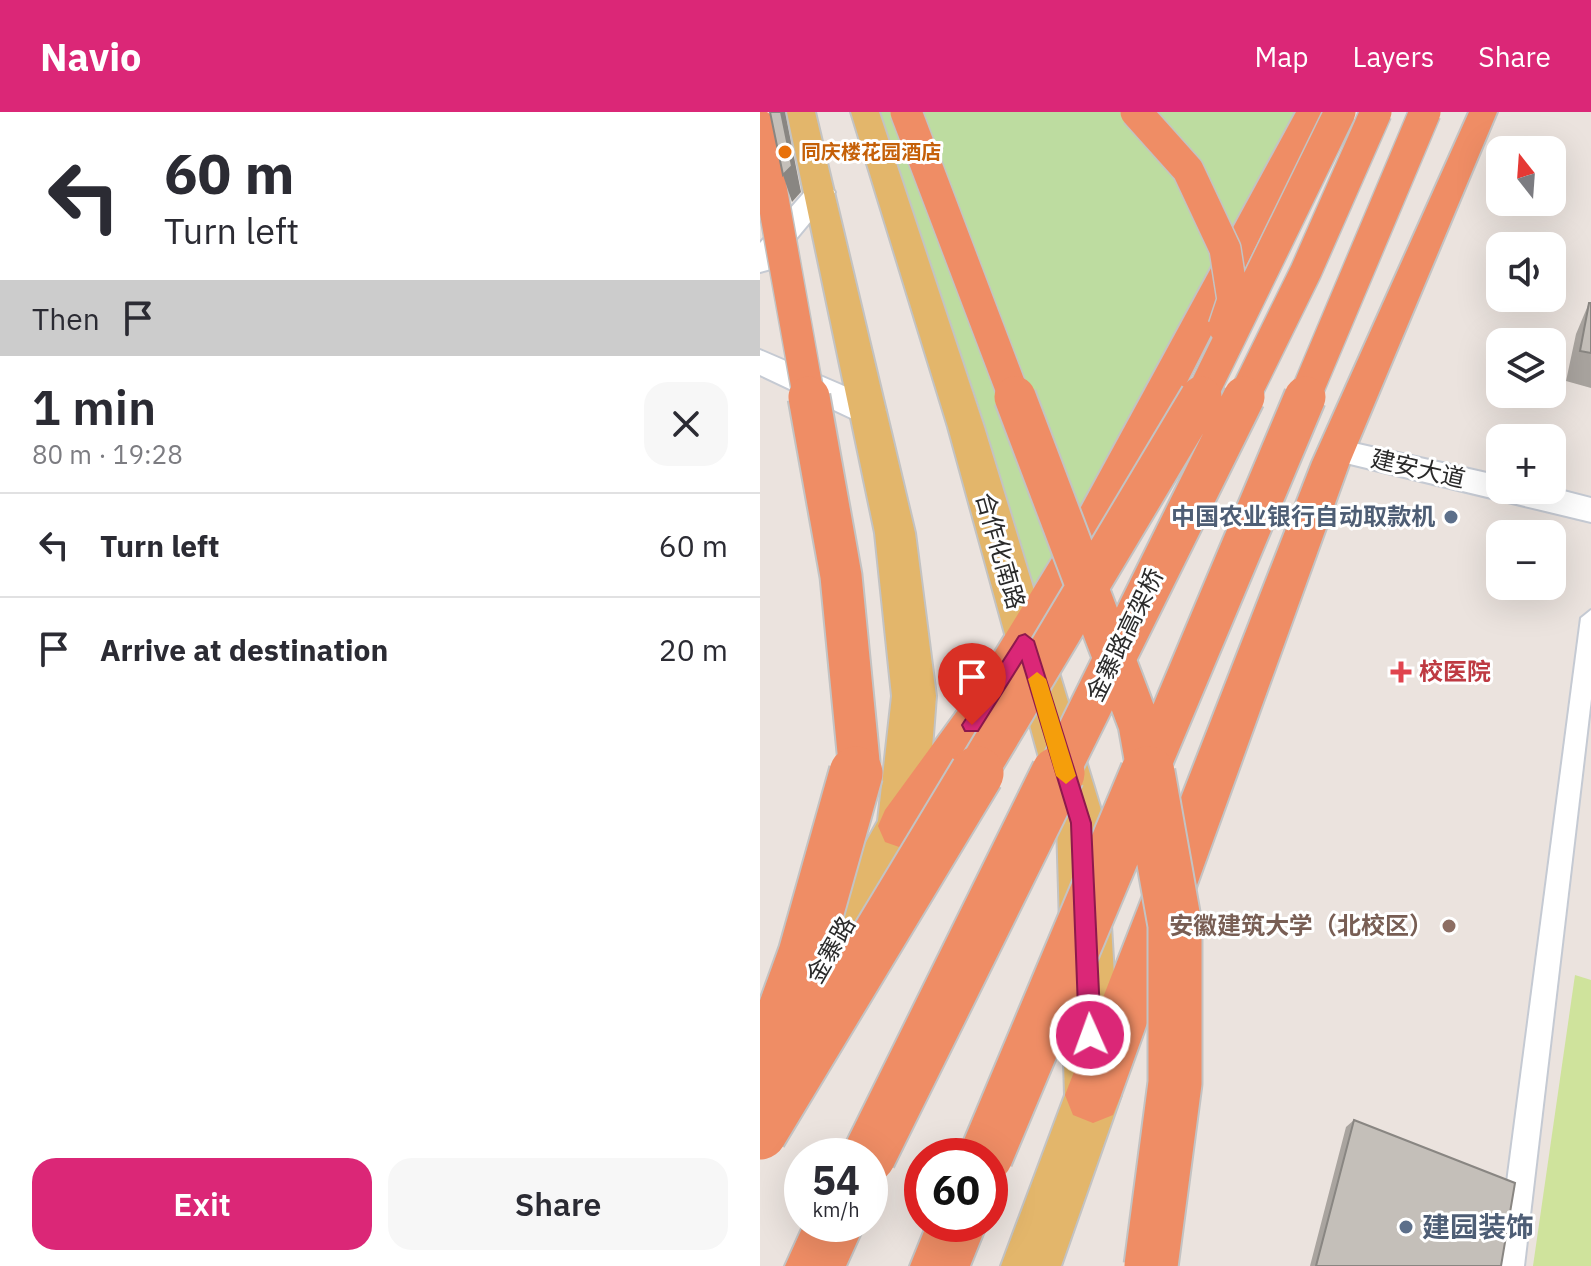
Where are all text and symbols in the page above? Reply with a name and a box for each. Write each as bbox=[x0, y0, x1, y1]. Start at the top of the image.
text: Navio bbox=[40, 32, 142, 81]
text: Map bbox=[1254, 38, 1308, 75]
text: Layers bbox=[1352, 38, 1434, 75]
text: Share bbox=[1478, 38, 1551, 75]
north arrow bbox=[1486, 136, 1566, 216]
map controls bbox=[1486, 136, 1566, 600]
text: 60 m bbox=[164, 137, 294, 209]
place label: 同庆楼花园酒店 bbox=[801, 138, 941, 165]
marker: 同庆楼花园酒店 bbox=[776, 143, 794, 161]
icon: left bbox=[32, 144, 136, 248]
text: Turn left bbox=[164, 207, 299, 254]
button: sound bbox=[1486, 232, 1566, 312]
icon: arrive bbox=[116, 296, 160, 340]
text: Then bbox=[32, 299, 100, 338]
button: layers bbox=[1486, 328, 1566, 408]
text: 1 min bbox=[32, 376, 156, 438]
button: close bbox=[644, 382, 728, 466]
button: + bbox=[1486, 424, 1566, 504]
text: 80 m · 19:28 bbox=[32, 437, 183, 471]
street label: 建安大道 bbox=[1368, 442, 1469, 494]
street label: 合作化南路 bbox=[969, 489, 1033, 613]
place label: 中国农业银行自动取款机 bbox=[1171, 500, 1435, 532]
marker: 中国农业银行自动取款机 bbox=[1442, 508, 1460, 526]
button: − bbox=[1486, 520, 1566, 600]
icon: left bbox=[32, 523, 76, 567]
text: Turn left bbox=[100, 526, 219, 565]
text: 60 m bbox=[659, 526, 728, 565]
street label: 金寨路高架桥 bbox=[1078, 563, 1170, 706]
icon: arrive bbox=[32, 627, 76, 671]
text: Arrive at destination bbox=[100, 630, 388, 669]
text: 20 m bbox=[659, 630, 728, 669]
pin bbox=[938, 643, 1006, 725]
icon: arrive bbox=[950, 655, 994, 699]
place label: 校医院 bbox=[1419, 655, 1491, 687]
marker: 校医院 bbox=[1390, 661, 1412, 683]
place label: 安徽建筑大学（北校区） bbox=[1169, 909, 1433, 941]
street label: 金寨路 bbox=[798, 910, 862, 989]
marker: 安徽建筑大学（北校区） bbox=[1440, 917, 1458, 935]
position arrow bbox=[1048, 993, 1132, 1077]
speed limit sign: 60 bbox=[904, 1138, 1008, 1242]
text: 54 bbox=[812, 1154, 860, 1206]
button: Exit bbox=[32, 1158, 372, 1250]
button: Share bbox=[388, 1158, 728, 1250]
text: km/h bbox=[812, 1196, 860, 1223]
place label: 建园装饰 bbox=[1422, 1208, 1534, 1245]
marker: 建园装饰 bbox=[1397, 1218, 1415, 1236]

